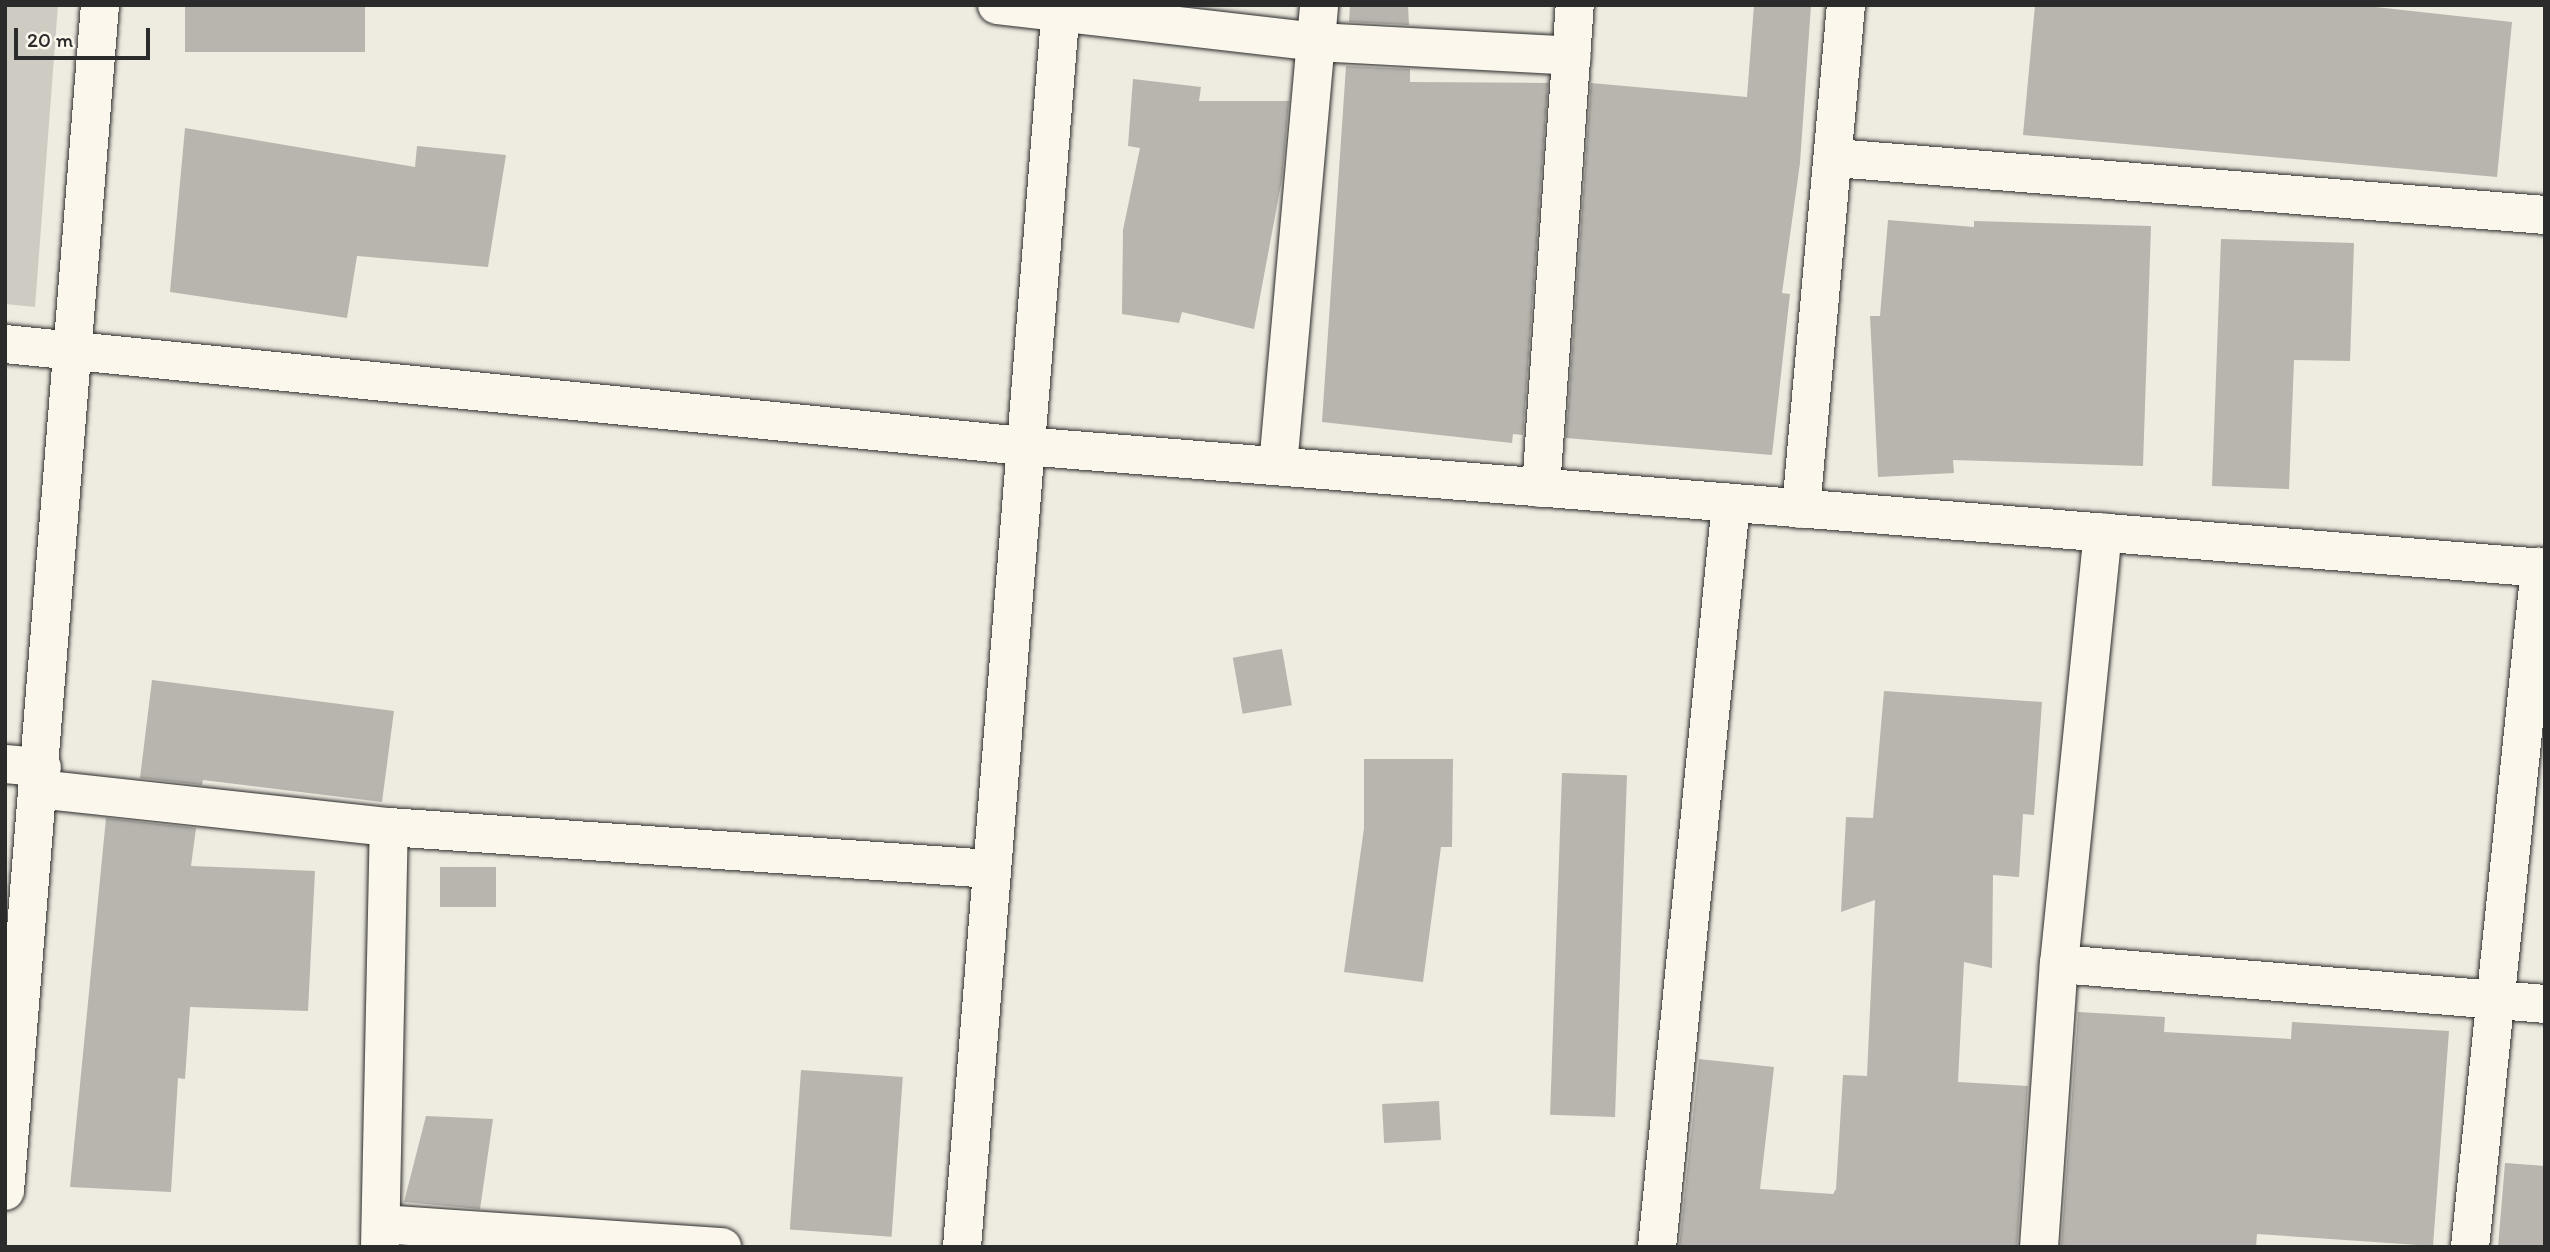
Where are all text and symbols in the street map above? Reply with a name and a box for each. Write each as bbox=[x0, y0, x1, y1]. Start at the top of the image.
scale bar bbox=[18, 14, 154, 58]
text: 20 m bbox=[27, 27, 73, 52]

